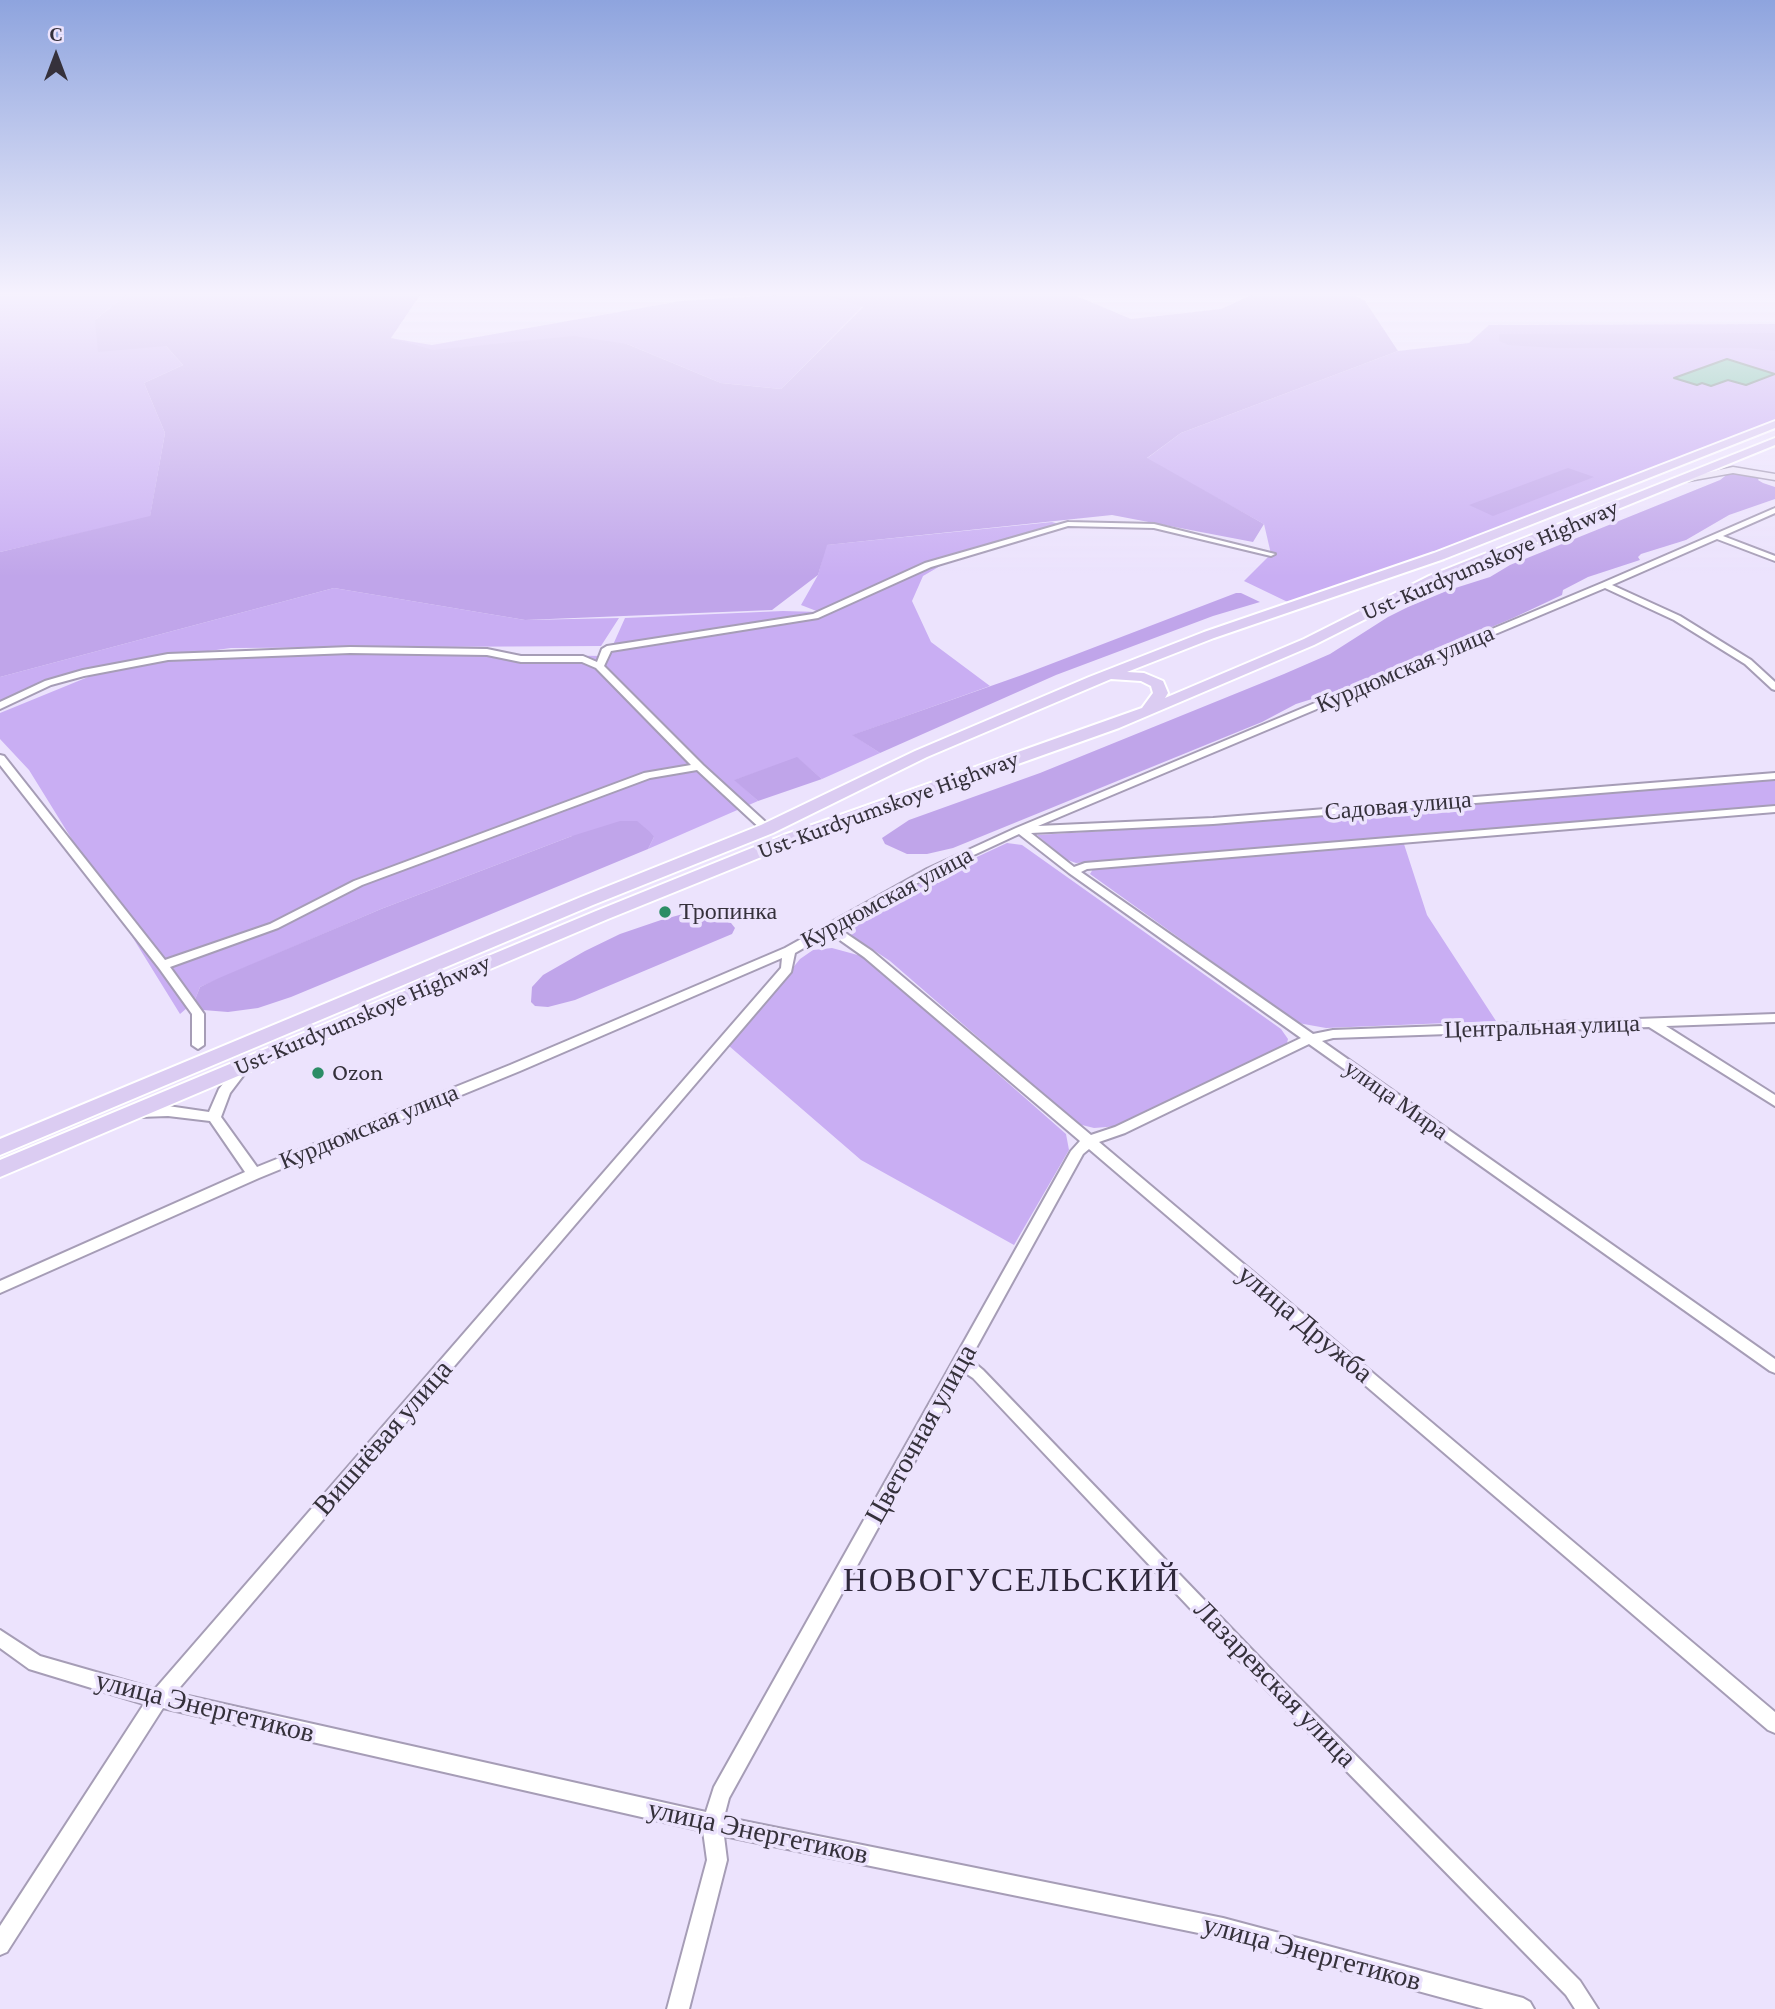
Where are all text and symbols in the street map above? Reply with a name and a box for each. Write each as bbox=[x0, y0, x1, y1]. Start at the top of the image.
north arrow bbox=[21, 21, 91, 91]
text: С bbox=[49, 24, 63, 45]
street label: Ust-Kurdyumskoye Highway bbox=[1358, 493, 1622, 627]
street label: Курдюмская улица bbox=[1312, 619, 1498, 719]
street label: Ust-Kurdyumskoye Highway bbox=[754, 744, 1022, 866]
street label: Садовая улица bbox=[1323, 785, 1473, 827]
street label: Курдюмская улица bbox=[796, 841, 978, 955]
place label: Тропинка bbox=[679, 898, 777, 926]
marker: Тропинка bbox=[657, 904, 673, 920]
street label: Ust-Kurdyumskoye Highway bbox=[230, 948, 494, 1082]
street label: Центральная улица bbox=[1444, 1009, 1640, 1045]
street label: улица Мира bbox=[1338, 1054, 1454, 1146]
place label: Ozon bbox=[332, 1059, 383, 1087]
marker: Ozon bbox=[310, 1065, 326, 1081]
street label: Курдюмская улица bbox=[275, 1078, 463, 1176]
street label: улица Дружба bbox=[1230, 1258, 1380, 1390]
street label: Цветочная улица bbox=[858, 1339, 984, 1529]
street label: Вишнёвая улица bbox=[306, 1353, 460, 1523]
district label: НОВОГУСЕЛЬСКИЙ bbox=[845, 1561, 1179, 1601]
street label: Лазаревская улица bbox=[1187, 1593, 1363, 1775]
street label: улица Энергетиков bbox=[92, 1664, 318, 1750]
street label: улица Энергетиков bbox=[645, 1792, 871, 1872]
street label: улица Энергетиков bbox=[1199, 1908, 1425, 1998]

